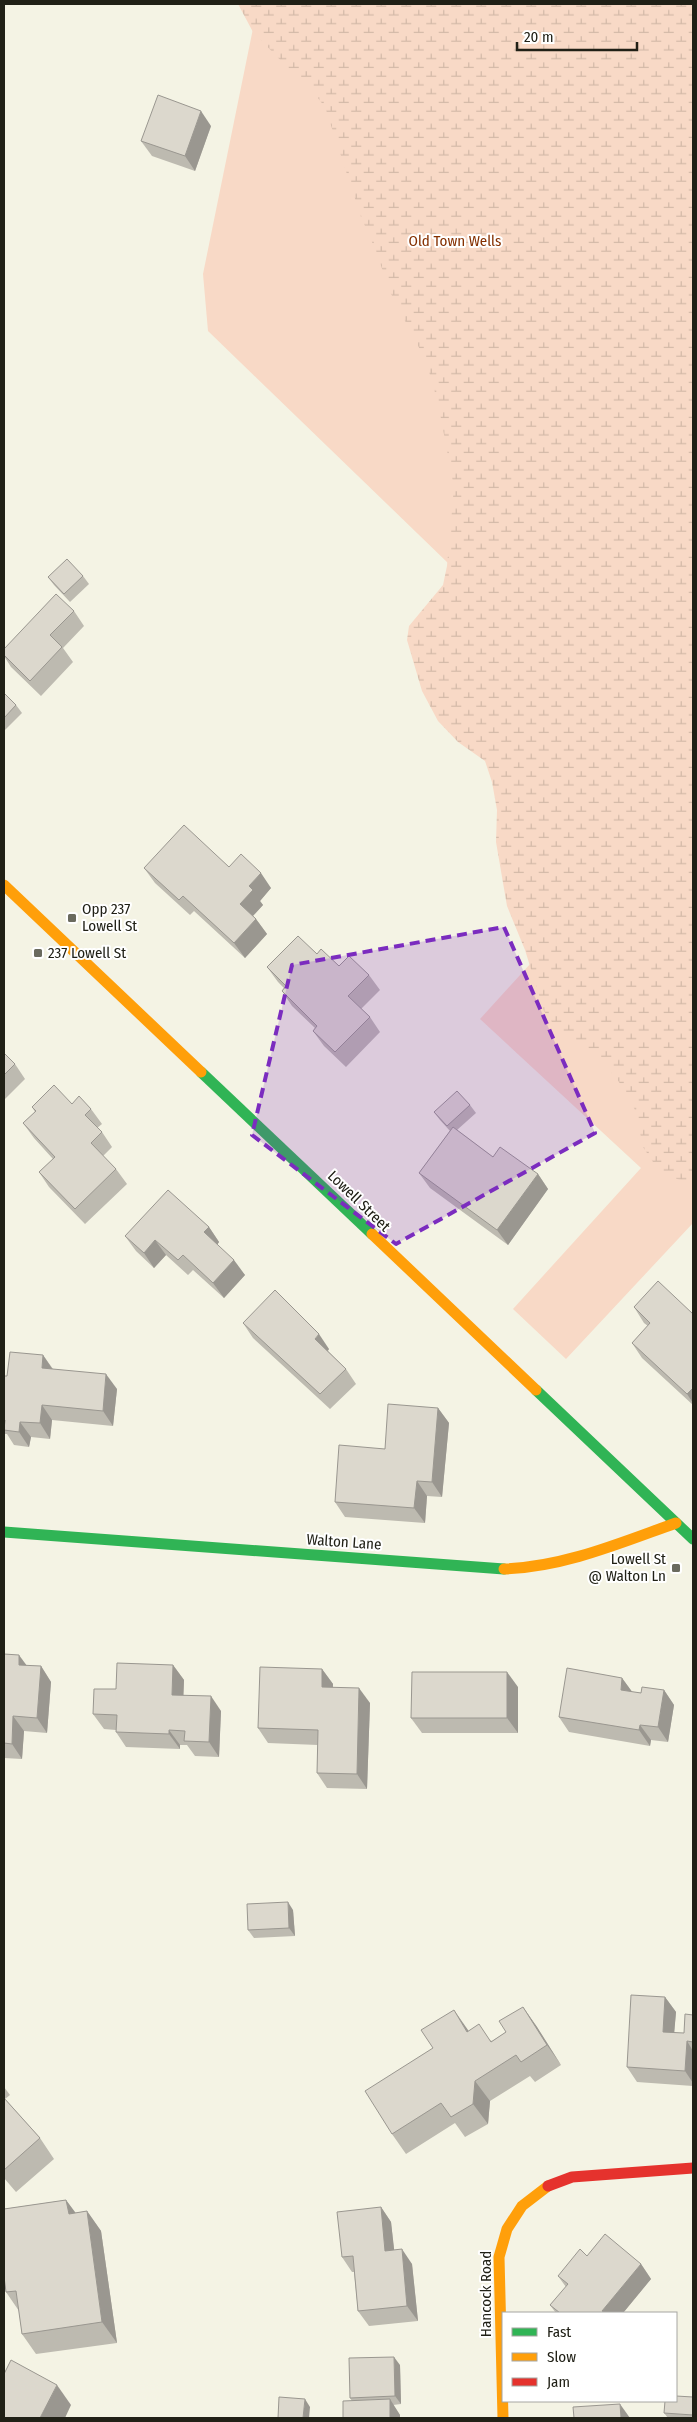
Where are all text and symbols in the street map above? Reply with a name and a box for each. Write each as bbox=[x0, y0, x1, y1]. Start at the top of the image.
scale bar bbox=[517, 20, 637, 52]
text: 20 m bbox=[524, 28, 554, 46]
park label: Old Town Wells bbox=[409, 232, 501, 250]
place label: Opp 237 Lowell St bbox=[82, 900, 137, 935]
marker: Opp 237 Lowell St bbox=[66, 912, 78, 924]
place label: 237 Lowell St bbox=[48, 944, 126, 962]
marker: 237 Lowell St bbox=[32, 947, 44, 959]
street label: Lowell Street bbox=[324, 1167, 394, 1235]
street label: Walton Lane bbox=[306, 1530, 382, 1554]
place label: Lowell St @ Walton Ln bbox=[588, 1550, 666, 1585]
marker: Lowell St @ Walton Ln bbox=[670, 1562, 682, 1574]
street label: Hancock Road bbox=[477, 2251, 495, 2337]
legend bbox=[502, 2312, 677, 2402]
text: Fast bbox=[547, 2323, 571, 2341]
text: Slow bbox=[547, 2348, 576, 2366]
text: Jam bbox=[547, 2373, 570, 2391]

